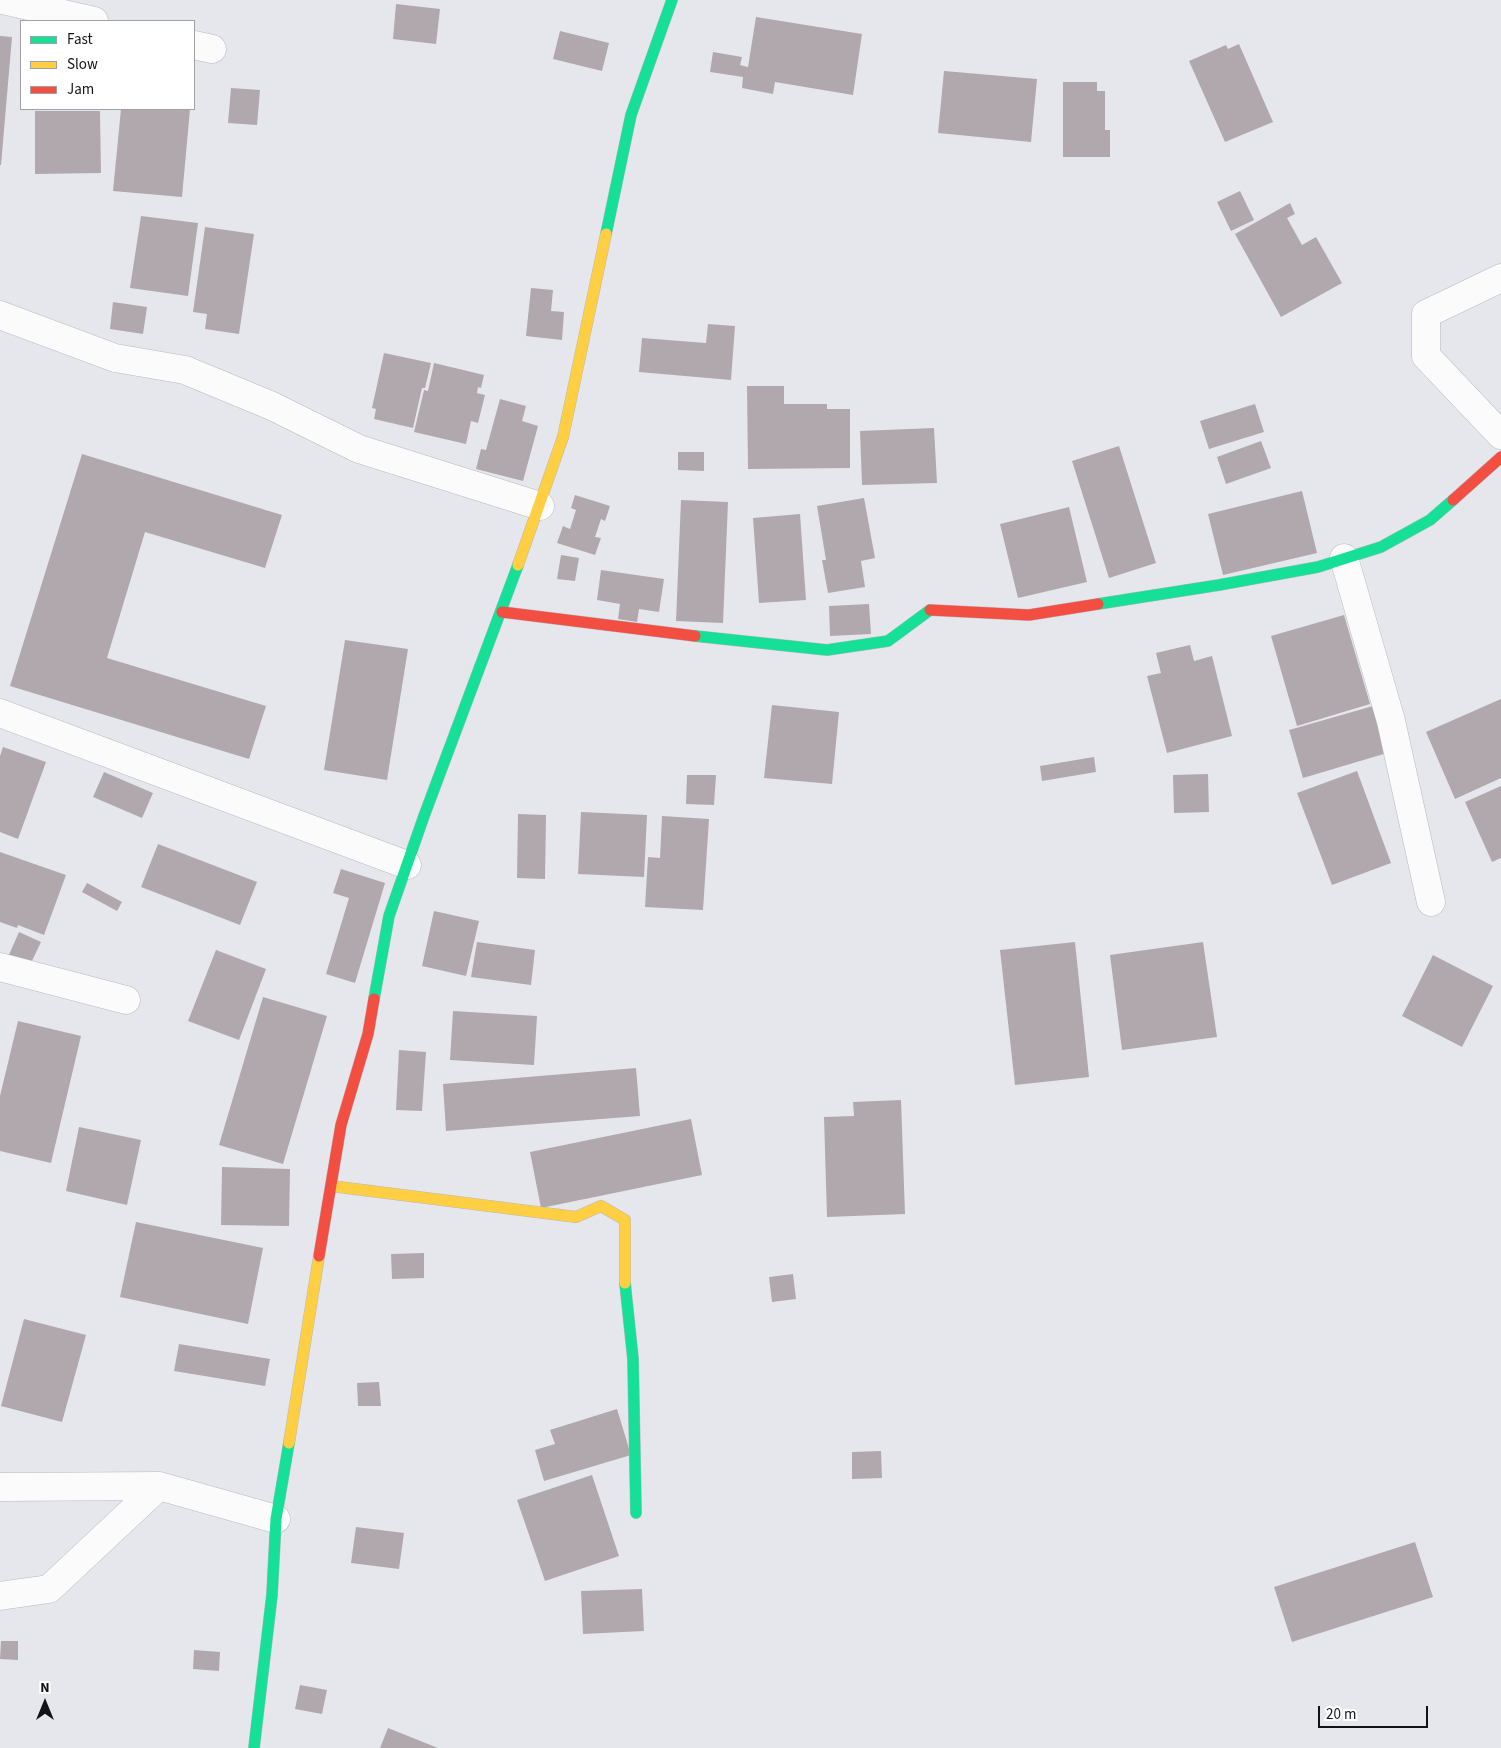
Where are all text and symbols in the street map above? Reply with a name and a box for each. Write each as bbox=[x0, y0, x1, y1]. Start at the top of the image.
legend bbox=[20, 20, 195, 110]
text: Fast bbox=[67, 29, 93, 50]
text: Slow bbox=[67, 54, 98, 75]
text: Jam bbox=[67, 79, 94, 100]
north arrow bbox=[20, 1678, 70, 1728]
text: N bbox=[40, 1678, 50, 1698]
scale bar bbox=[1321, 1696, 1431, 1728]
text: 20 m bbox=[1326, 1704, 1356, 1725]

